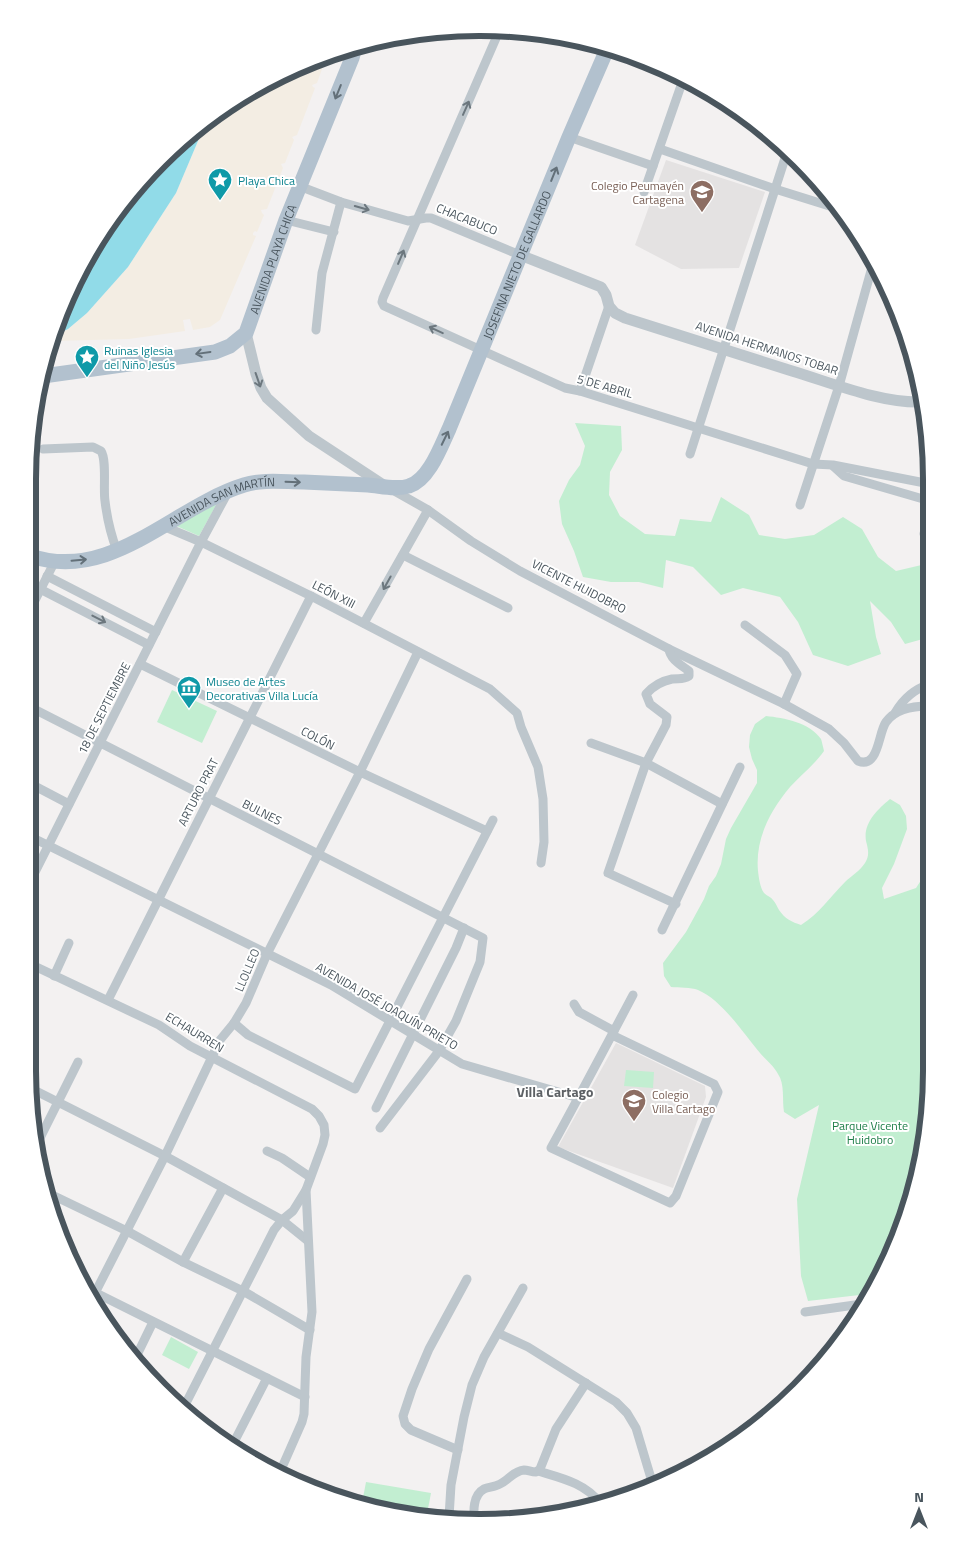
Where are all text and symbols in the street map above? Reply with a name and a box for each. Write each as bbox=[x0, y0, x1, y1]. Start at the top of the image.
one-way arrow bbox=[332, 84, 342, 99]
one-way arrow bbox=[461, 101, 471, 116]
place icon: Playa Chica bbox=[207, 167, 233, 201]
one-way arrow bbox=[549, 167, 559, 182]
place label: Playa Chica bbox=[238, 171, 295, 190]
place label: Colegio Peumayén Cartagena bbox=[591, 176, 684, 209]
school or university icon: Colegio Peumayén Cartagena bbox=[689, 179, 715, 213]
street label: JOSEFINA NIETO DE GALLARDO bbox=[477, 187, 556, 342]
street label: CHACABUCO bbox=[433, 198, 501, 240]
street label: AVENIDA PLAYA CHICA bbox=[244, 201, 301, 316]
one-way arrow bbox=[353, 203, 369, 213]
one-way arrow bbox=[397, 250, 406, 265]
street label: AVENIDA HERMANOS TOBAR bbox=[693, 316, 841, 380]
one-way arrow bbox=[429, 325, 444, 335]
place label: Ruinas Iglesia del Niño Jesús bbox=[104, 341, 175, 374]
place icon: Ruinas Iglesia del Niño Jesús bbox=[74, 344, 100, 378]
one-way arrow bbox=[196, 349, 212, 359]
street label: 5 DE ABRIL bbox=[575, 369, 635, 403]
one-way arrow bbox=[254, 372, 263, 388]
one-way arrow bbox=[440, 430, 450, 445]
street label: AVENIDA SAN MARTÍN bbox=[164, 472, 275, 531]
one-way arrow bbox=[284, 477, 301, 487]
street label: VICENTE HUIDOBRO bbox=[528, 554, 630, 618]
one-way arrow bbox=[70, 555, 86, 564]
street label: LEÓN XIII bbox=[309, 575, 359, 613]
one-way arrow bbox=[382, 576, 392, 591]
one-way arrow bbox=[92, 614, 107, 624]
street label: 18 DE SEPTIEMBRE bbox=[73, 658, 135, 757]
place label: Museo de Artes Decorativas Villa Lucía bbox=[206, 672, 318, 705]
museum icon: Museo de Artes Decorativas Villa Lucía bbox=[176, 675, 202, 709]
street label: COLÓN bbox=[298, 721, 338, 755]
street label: ARTURO PRAT bbox=[173, 754, 224, 829]
street label: BULNES bbox=[239, 794, 285, 830]
street label: LLOLLEO bbox=[229, 945, 265, 994]
street label: AVENIDA JOSÉ JOAQUÍN PRIETO bbox=[312, 957, 462, 1055]
street label: ECHAURREN bbox=[162, 1007, 228, 1057]
district label: Villa Cartago bbox=[517, 1081, 594, 1102]
place label: Colegio Villa Cartago bbox=[652, 1085, 715, 1118]
school or university icon: Colegio Villa Cartago bbox=[621, 1088, 647, 1122]
park label: Parque Vicente Huidobro bbox=[832, 1116, 908, 1149]
north arrow bbox=[894, 1485, 944, 1535]
text: N bbox=[914, 1486, 924, 1507]

